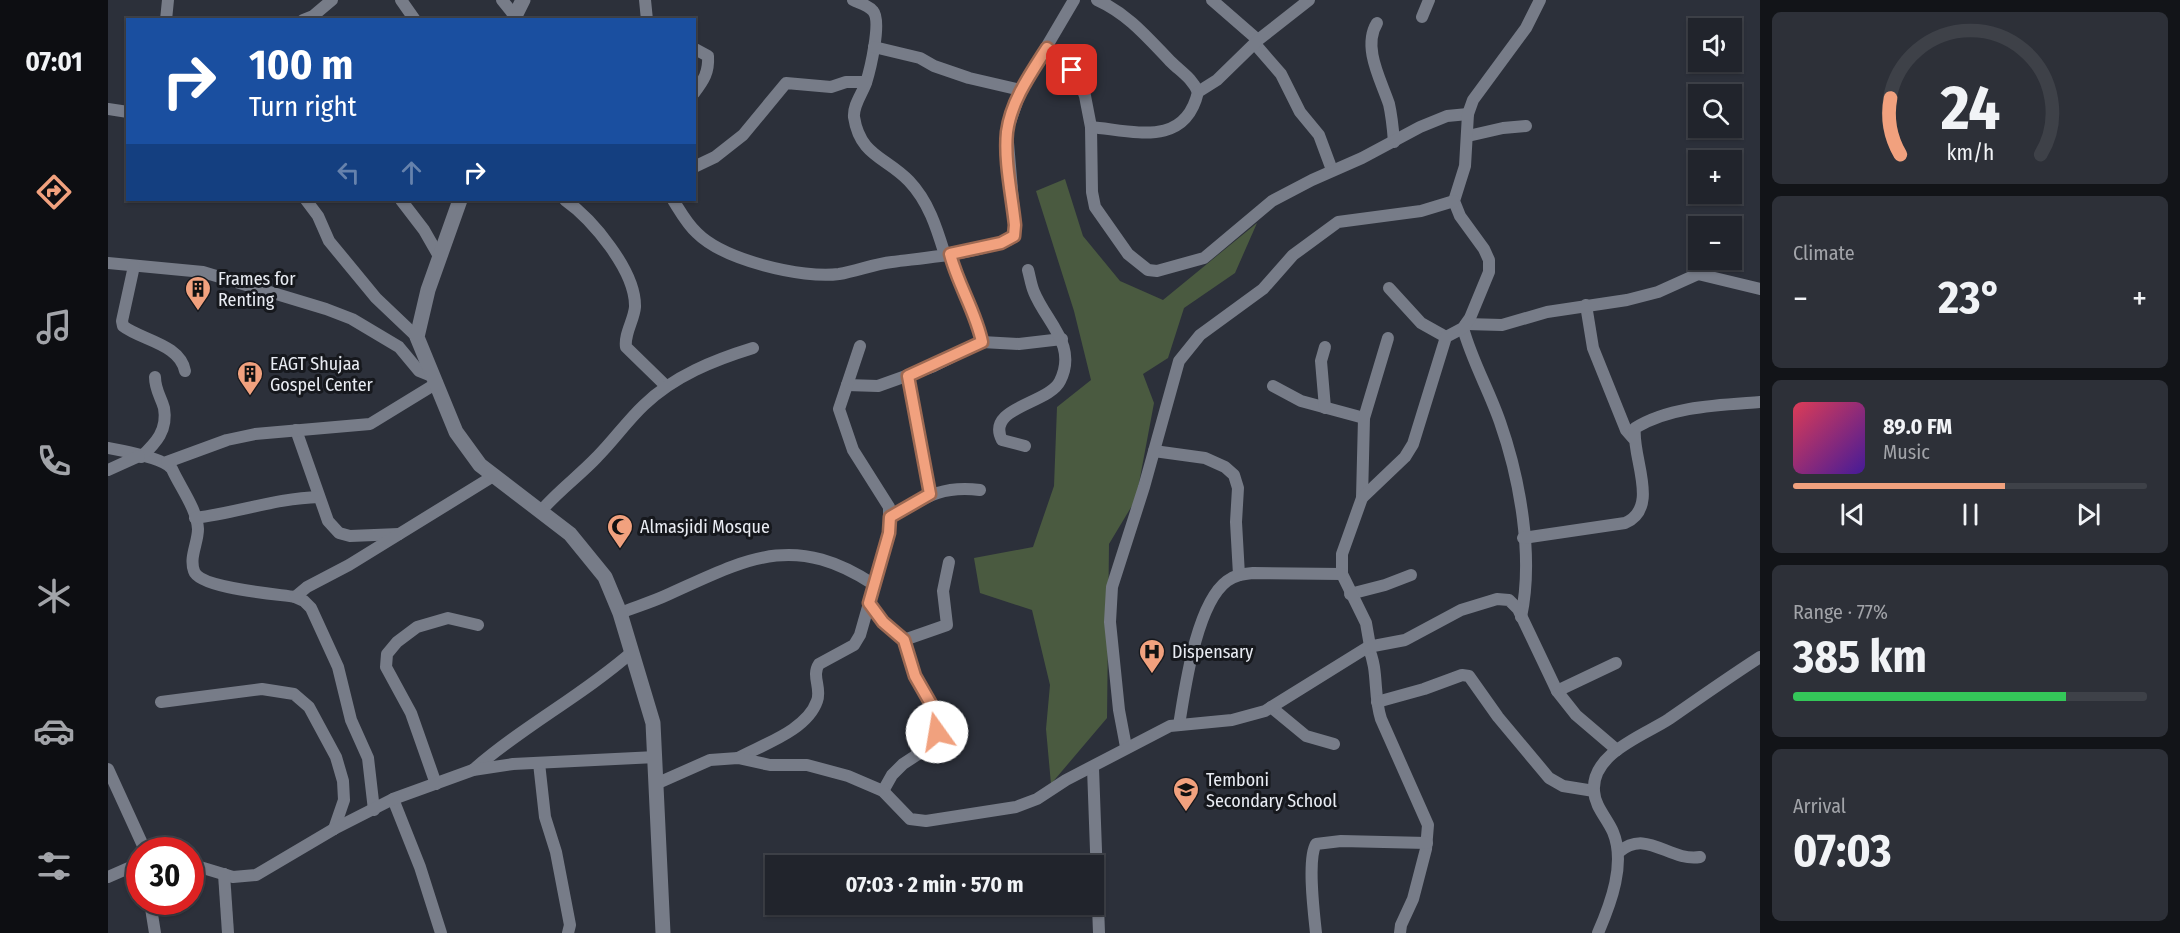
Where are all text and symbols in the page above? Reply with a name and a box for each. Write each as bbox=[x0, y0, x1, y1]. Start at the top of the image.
map controls bbox=[1688, 18, 1742, 270]
button: sound bbox=[1688, 18, 1742, 72]
text: 100 m bbox=[249, 40, 353, 90]
icon: right bbox=[150, 42, 228, 120]
pin bbox=[1046, 44, 1097, 95]
text: 07:01 bbox=[25, 46, 83, 78]
icon: arrive bbox=[1055, 53, 1088, 86]
text: 24 bbox=[1939, 71, 2000, 146]
button: search bbox=[1688, 84, 1742, 138]
text: Turn right bbox=[249, 91, 357, 123]
text: km/h bbox=[1946, 140, 1994, 166]
button: + bbox=[1688, 150, 1742, 204]
icon: left bbox=[332, 156, 365, 189]
icon: ahead bbox=[395, 156, 428, 189]
icon: right bbox=[458, 156, 491, 189]
icon: directions bbox=[33, 171, 75, 213]
button: − bbox=[1688, 216, 1742, 270]
text: Climate bbox=[1793, 241, 1855, 265]
place label: Frames for Renting bbox=[218, 268, 296, 311]
text: 23° bbox=[1938, 271, 2002, 325]
building icon: Frames for Renting bbox=[183, 274, 213, 312]
text: − bbox=[1793, 279, 1808, 319]
text: + bbox=[2132, 279, 2147, 319]
icon: music bbox=[33, 306, 75, 348]
place label: EAGT Shujaa Gospel Center bbox=[270, 353, 374, 396]
building icon: EAGT Shujaa Gospel Center bbox=[235, 359, 265, 397]
text: 89.0 FM bbox=[1883, 413, 1952, 440]
icon: phone bbox=[33, 440, 75, 482]
text: Music bbox=[1883, 440, 1930, 464]
icon: previous bbox=[1836, 498, 1869, 531]
icon: pause bbox=[1954, 498, 1987, 531]
icon: next bbox=[2072, 498, 2105, 531]
mosque icon: Almasjidi Mosque bbox=[605, 512, 635, 550]
place label: Almasjidi Mosque bbox=[640, 516, 770, 538]
icon: climate bbox=[33, 575, 75, 617]
text: Range · 77% bbox=[1793, 600, 1888, 624]
text: 385 km bbox=[1793, 630, 1927, 684]
hospital icon: Dispensary bbox=[1137, 637, 1167, 675]
place label: Dispensary bbox=[1172, 641, 1253, 663]
position arrow bbox=[905, 700, 969, 764]
icon: car bbox=[33, 710, 75, 752]
place label: Temboni Secondary School bbox=[1206, 769, 1337, 812]
school or university icon: Temboni Secondary School bbox=[1171, 775, 1201, 813]
text: Arrival bbox=[1793, 794, 1846, 818]
text: 07:03 bbox=[1793, 824, 1892, 878]
speed limit sign: 30 bbox=[126, 837, 204, 915]
icon: filters bbox=[33, 845, 75, 887]
text: 07:03 · 2 min · 570 m bbox=[845, 871, 1024, 898]

